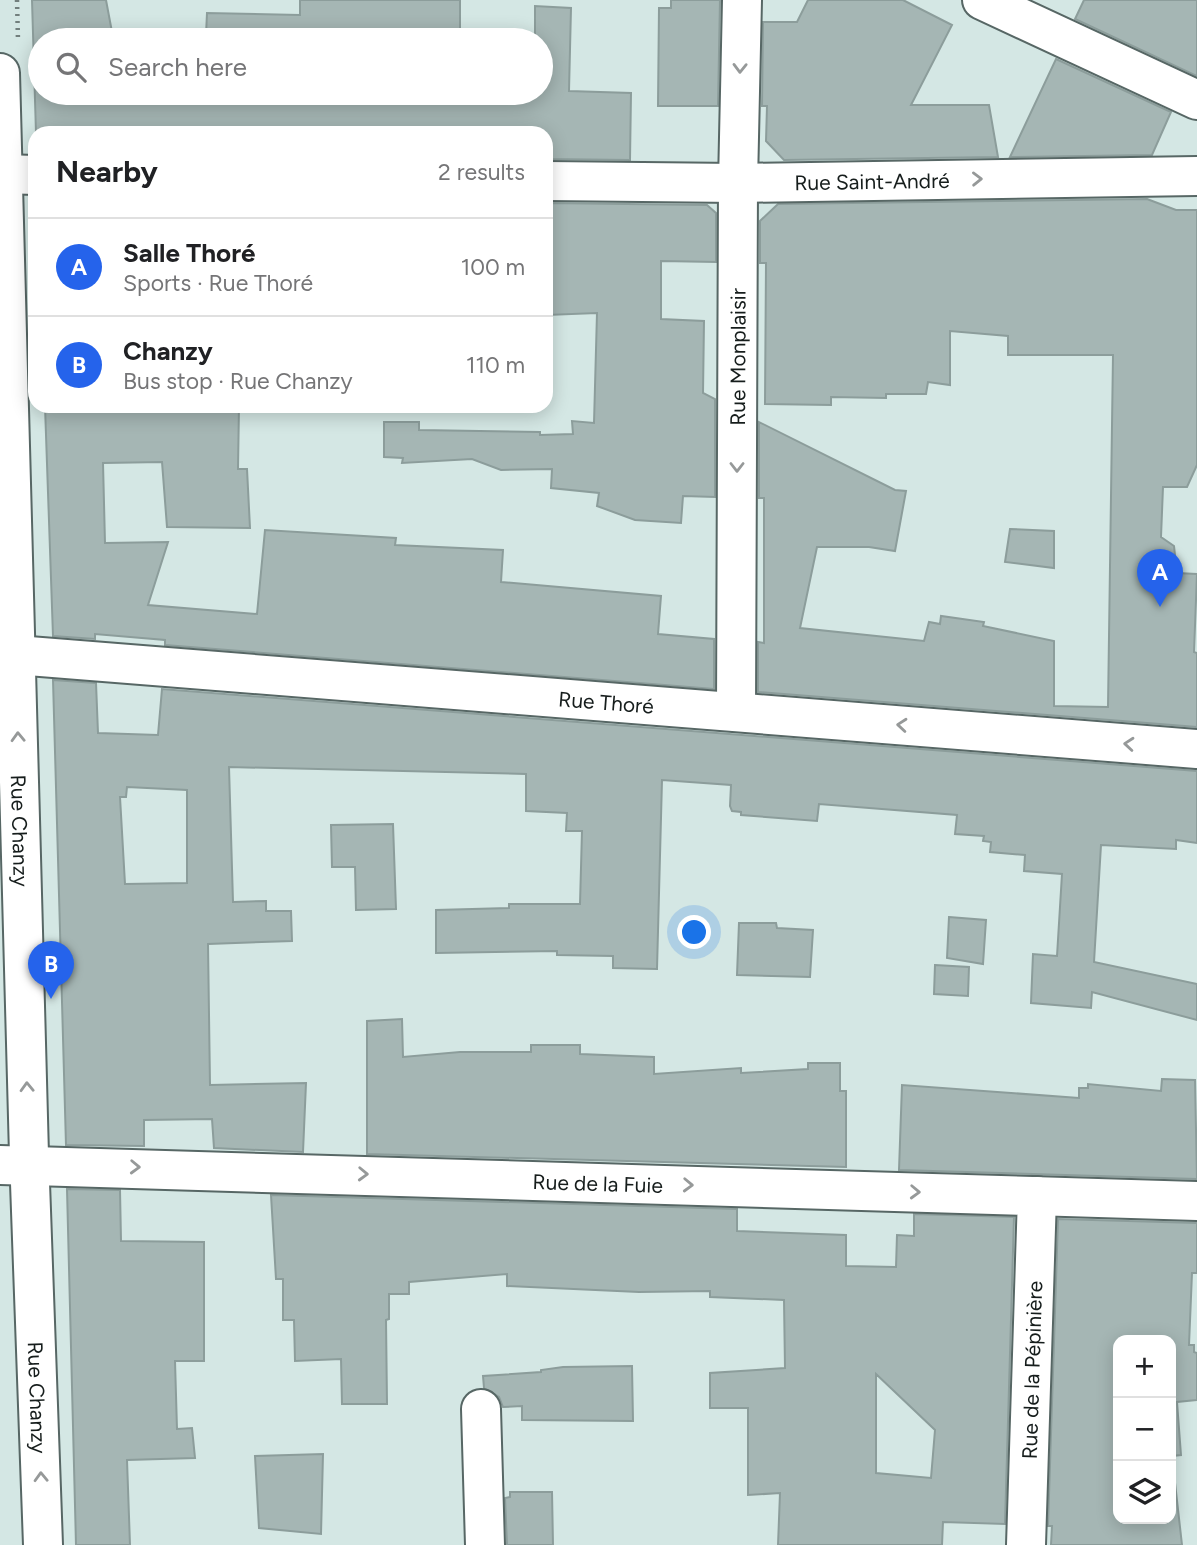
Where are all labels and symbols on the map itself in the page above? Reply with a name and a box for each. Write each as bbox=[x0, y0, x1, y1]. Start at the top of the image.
one-way arrow bbox=[733, 63, 748, 74]
street label: Rue Saint-André bbox=[794, 167, 950, 195]
one-way arrow bbox=[973, 171, 983, 187]
street label: Rue Monplaisir bbox=[725, 288, 750, 426]
one-way arrow bbox=[729, 462, 745, 473]
pin: A bbox=[1137, 549, 1183, 607]
street label: Rue Thoré bbox=[557, 686, 655, 718]
one-way arrow bbox=[896, 718, 907, 733]
one-way arrow bbox=[10, 732, 26, 742]
one-way arrow bbox=[1123, 737, 1134, 752]
street label: Rue Chanzy bbox=[6, 774, 34, 887]
your location bbox=[677, 915, 711, 949]
pin: B bbox=[28, 941, 74, 999]
one-way arrow bbox=[20, 1081, 35, 1092]
one-way arrow bbox=[131, 1159, 141, 1175]
one-way arrow bbox=[358, 1167, 369, 1182]
street label: Rue de la Fuie bbox=[532, 1169, 663, 1197]
one-way arrow bbox=[683, 1177, 694, 1192]
one-way arrow bbox=[911, 1184, 921, 1200]
street label: Rue de la Pépinière bbox=[1016, 1281, 1047, 1460]
street label: Rue Chanzy bbox=[23, 1341, 52, 1454]
one-way arrow bbox=[33, 1471, 48, 1482]

